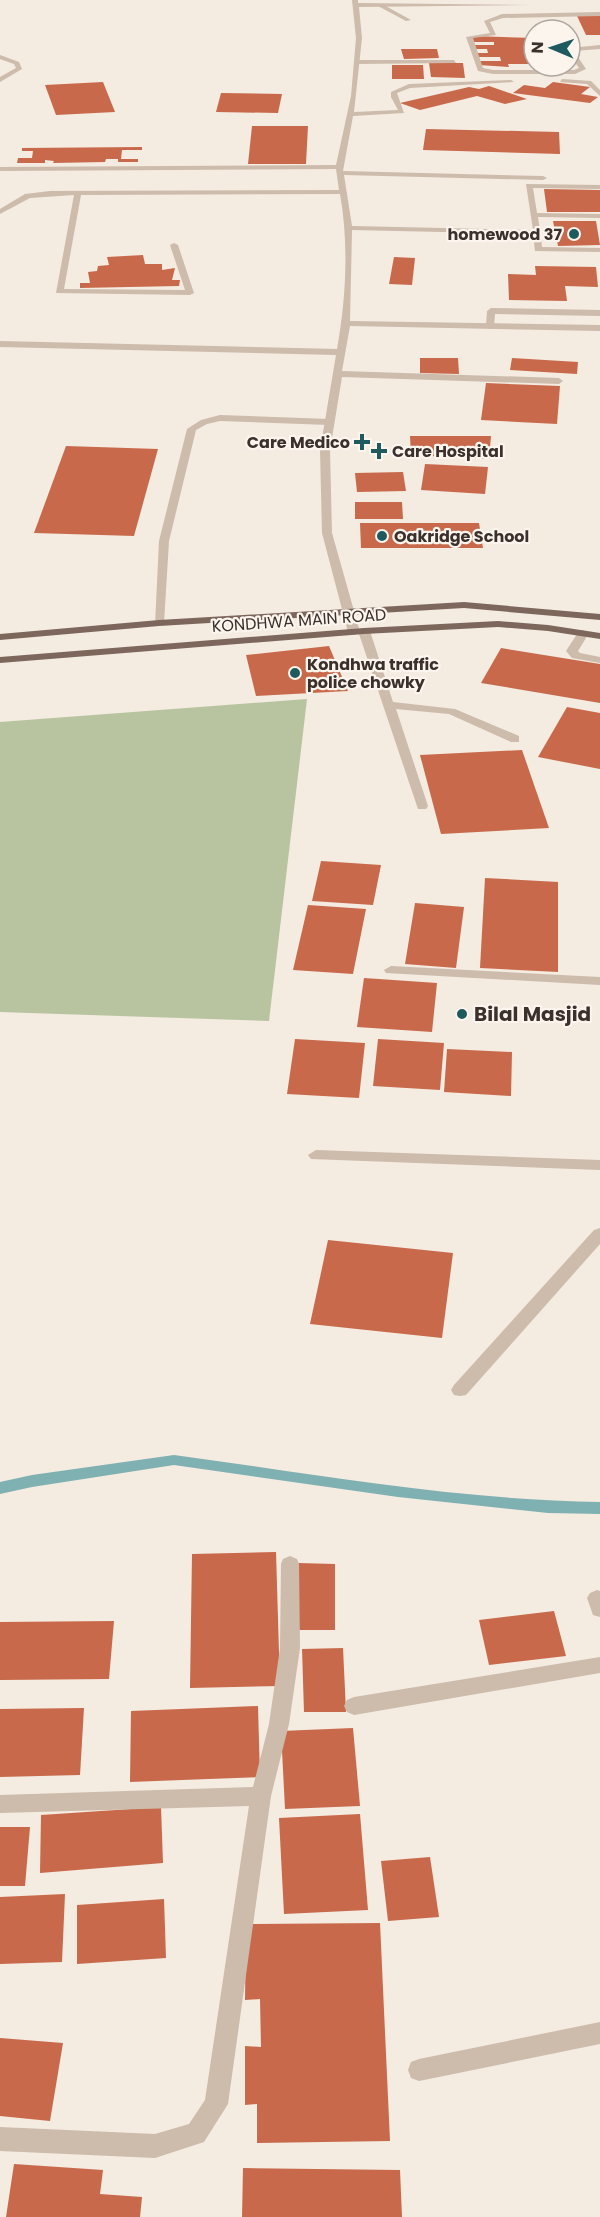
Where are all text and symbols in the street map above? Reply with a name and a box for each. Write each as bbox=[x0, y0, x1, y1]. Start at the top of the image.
north arrow bbox=[522, 18, 582, 78]
text: N bbox=[526, 41, 549, 54]
place label: homewood 37 bbox=[447, 223, 562, 246]
marker: homewood 37 bbox=[567, 227, 581, 241]
place label: Care Medico bbox=[247, 431, 350, 454]
marker: Care Medico bbox=[355, 435, 369, 449]
place label: Care Hospital bbox=[392, 440, 504, 463]
marker: Care Hospital bbox=[370, 442, 388, 460]
place label: Oakridge School bbox=[394, 525, 529, 548]
marker: Oakridge School bbox=[375, 529, 389, 543]
street label: KONDHWA MAIN ROAD bbox=[211, 603, 387, 638]
place label: Kondhwa traffic police chowky bbox=[307, 653, 439, 694]
marker: Kondhwa traffic police chowky bbox=[288, 666, 302, 680]
place label: Bilal Masjid bbox=[474, 1000, 591, 1028]
marker: Bilal Masjid bbox=[455, 1007, 469, 1021]

